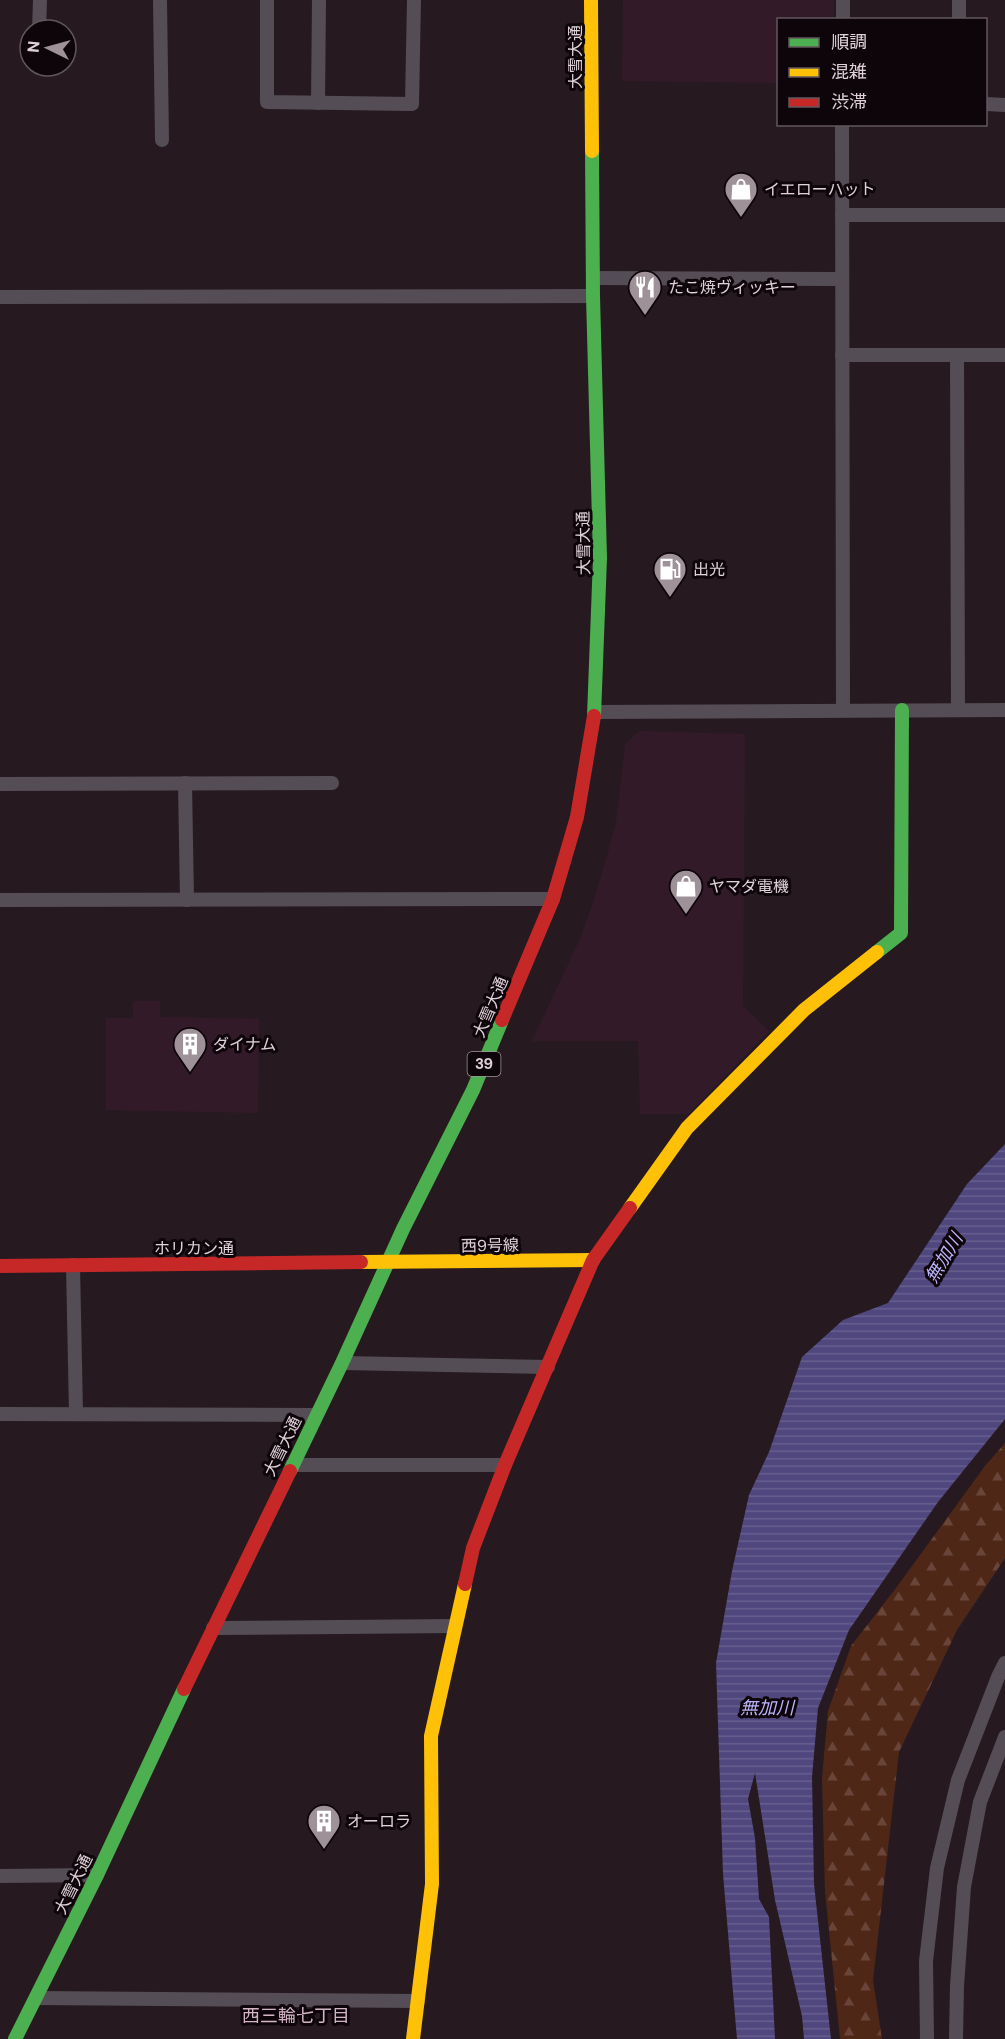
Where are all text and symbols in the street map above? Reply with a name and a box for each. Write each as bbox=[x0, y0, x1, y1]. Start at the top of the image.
north arrow bbox=[18, 18, 78, 78]
legend bbox=[777, 18, 987, 126]
street label: 大雪大通 bbox=[565, 25, 586, 89]
text: 順調 bbox=[831, 30, 867, 54]
text: N bbox=[23, 40, 45, 53]
text: 混雑 bbox=[831, 60, 867, 84]
text: 渋滞 bbox=[831, 90, 867, 114]
shop icon: イエローハット bbox=[723, 171, 759, 218]
place label: イエローハット bbox=[764, 179, 876, 200]
restaurant icon: たこ焼ヴィッキー bbox=[627, 269, 663, 316]
place label: たこ焼ヴィッキー bbox=[668, 277, 796, 298]
street label: 大雪大通 bbox=[572, 511, 595, 575]
fuel station icon: 出光 bbox=[652, 551, 688, 598]
place label: 出光 bbox=[693, 559, 725, 580]
shop icon: ヤマダ電機 bbox=[668, 868, 704, 915]
place label: ヤマダ電機 bbox=[709, 876, 789, 897]
street label: 大雪大通 bbox=[468, 974, 513, 1041]
building icon: ダイナム bbox=[172, 1026, 208, 1073]
place label: ダイナム bbox=[213, 1034, 276, 1055]
road number: 39 bbox=[468, 1052, 500, 1076]
water label: 無加川 bbox=[920, 1227, 969, 1287]
street label: 西9号線 bbox=[461, 1234, 519, 1257]
street label: ホリカン通 bbox=[154, 1238, 234, 1259]
street label: 大雪大通 bbox=[259, 1413, 306, 1480]
water label: 無加川 bbox=[740, 1696, 796, 1720]
building icon: オーロラ bbox=[306, 1803, 342, 1850]
place label: オーロラ bbox=[347, 1811, 411, 1832]
street label: 大雪大通 bbox=[50, 1851, 97, 1918]
district label: 西三輪七丁目 bbox=[242, 2004, 350, 2028]

